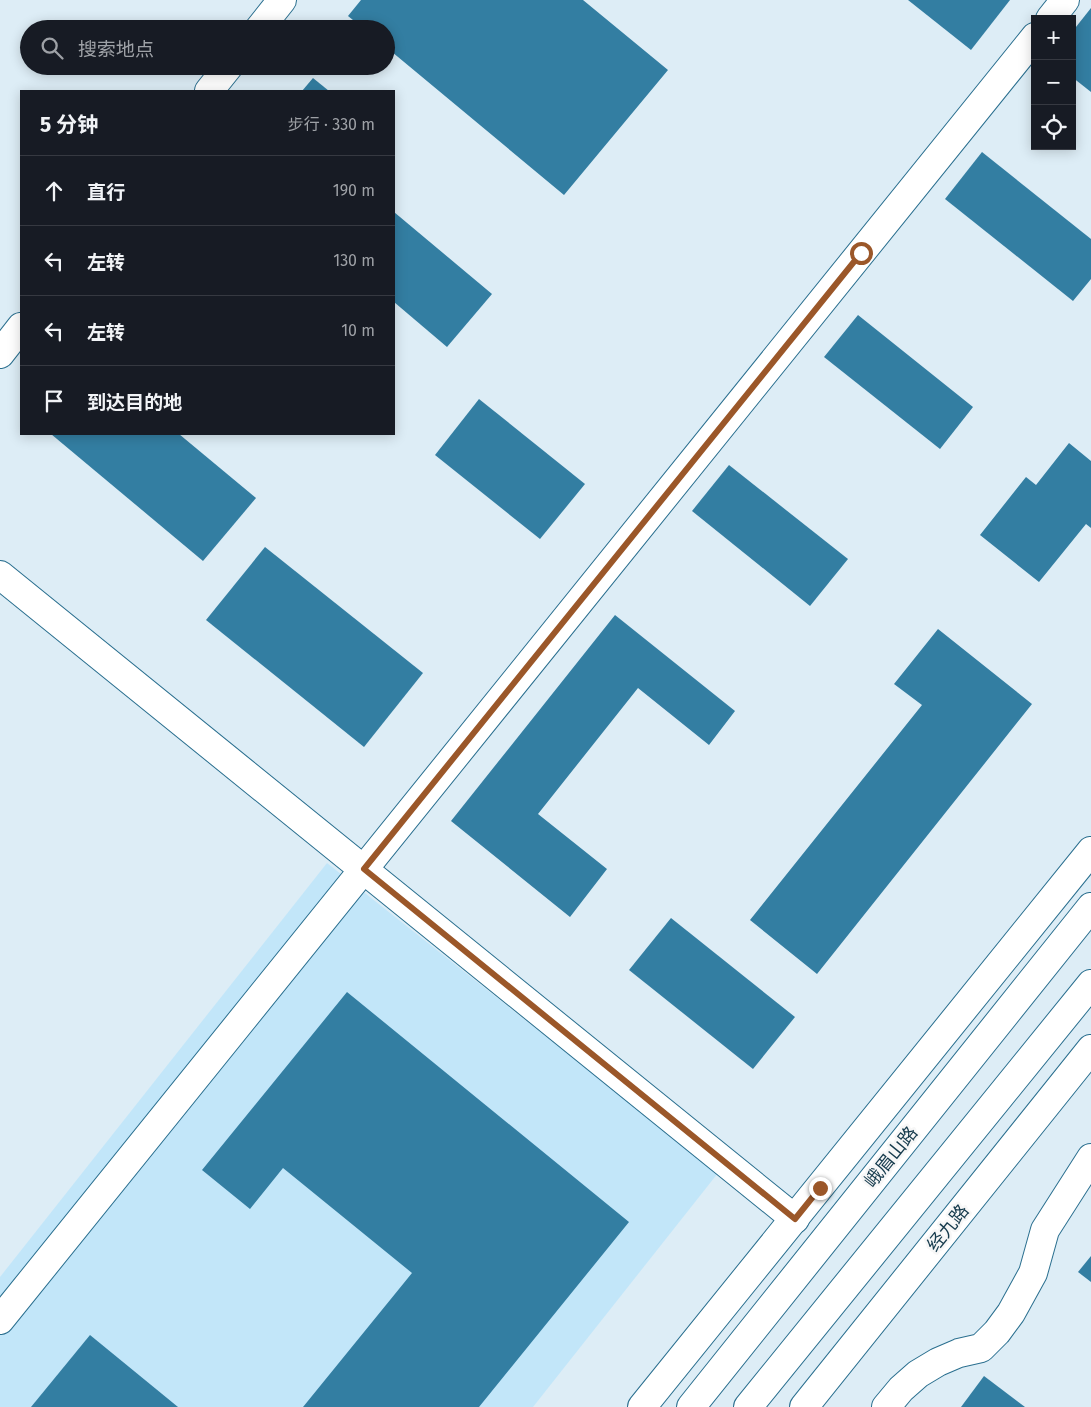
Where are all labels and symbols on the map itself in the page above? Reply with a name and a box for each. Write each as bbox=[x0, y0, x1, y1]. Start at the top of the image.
route start bbox=[850, 242, 873, 265]
street label: 峨眉山路 bbox=[860, 1122, 922, 1192]
route end bbox=[809, 1177, 832, 1200]
street label: 经九路 bbox=[922, 1200, 974, 1256]

